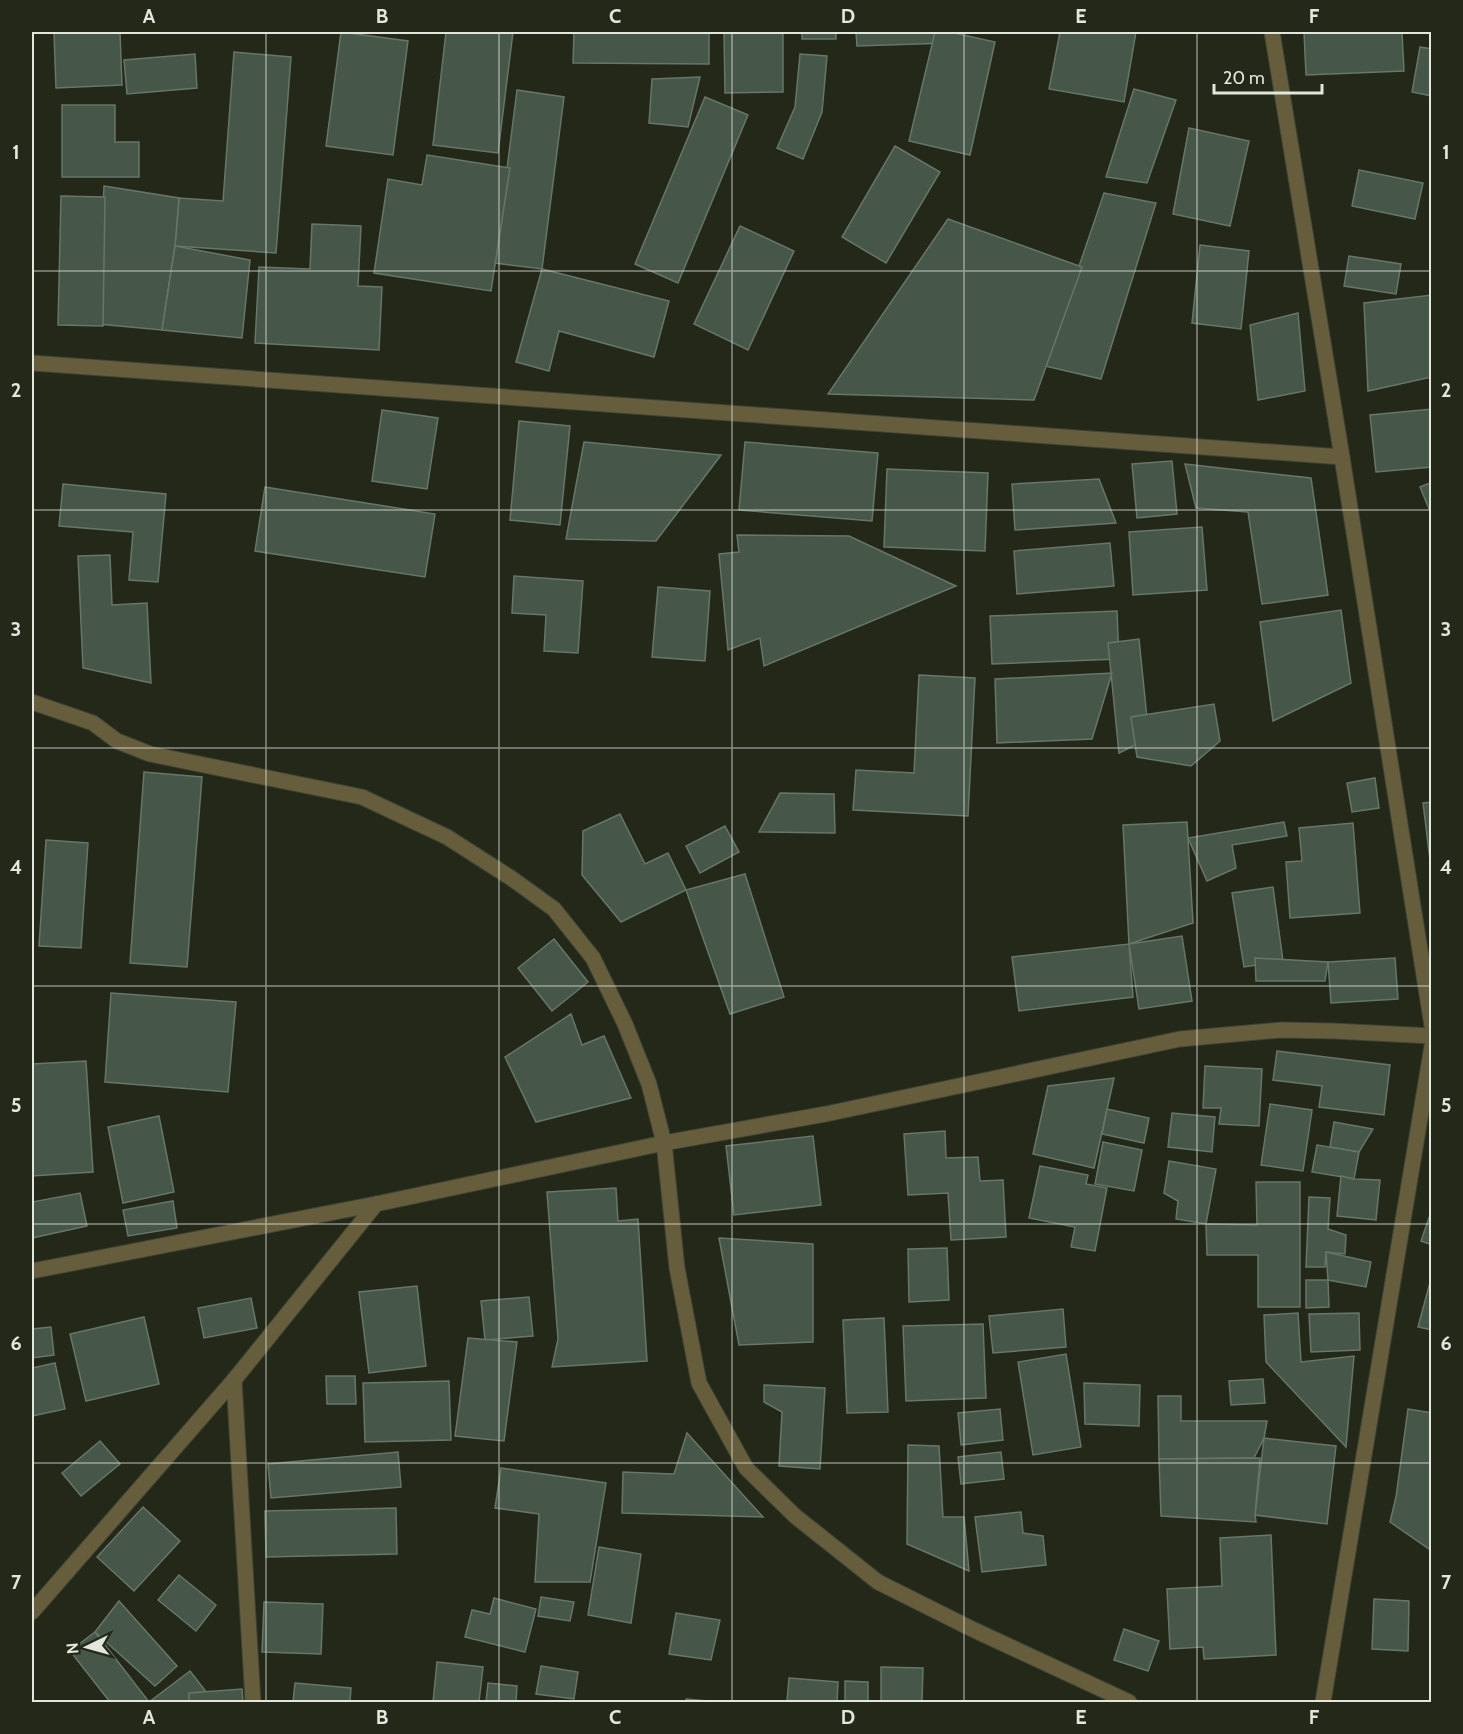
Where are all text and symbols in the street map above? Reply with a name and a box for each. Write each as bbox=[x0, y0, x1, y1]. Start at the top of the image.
text: A bbox=[143, 4, 156, 28]
text: B bbox=[376, 4, 388, 28]
text: C bbox=[609, 4, 621, 28]
text: D bbox=[841, 4, 855, 28]
text: E bbox=[1075, 4, 1087, 28]
text: F bbox=[1309, 4, 1320, 28]
scale bar bbox=[1214, 57, 1322, 95]
text: 20 m bbox=[1223, 67, 1265, 89]
text: 1 bbox=[12, 140, 20, 164]
text: 1 bbox=[1442, 140, 1450, 164]
text: 2 bbox=[11, 378, 21, 402]
text: 2 bbox=[1441, 378, 1451, 402]
text: 3 bbox=[11, 617, 21, 641]
text: 3 bbox=[1441, 617, 1451, 641]
text: 4 bbox=[10, 855, 22, 879]
text: 4 bbox=[1440, 855, 1452, 879]
text: 5 bbox=[11, 1093, 21, 1117]
text: 5 bbox=[1441, 1093, 1451, 1117]
text: 6 bbox=[10, 1331, 22, 1355]
text: 6 bbox=[1440, 1331, 1452, 1355]
text: 7 bbox=[11, 1570, 22, 1594]
text: 7 bbox=[1441, 1570, 1452, 1594]
north arrow bbox=[57, 1617, 117, 1677]
text: N bbox=[63, 1642, 83, 1655]
text: A bbox=[143, 1705, 156, 1729]
text: B bbox=[376, 1705, 388, 1729]
text: C bbox=[609, 1705, 621, 1729]
text: D bbox=[841, 1705, 855, 1729]
text: E bbox=[1075, 1705, 1087, 1729]
text: F bbox=[1309, 1705, 1320, 1729]

